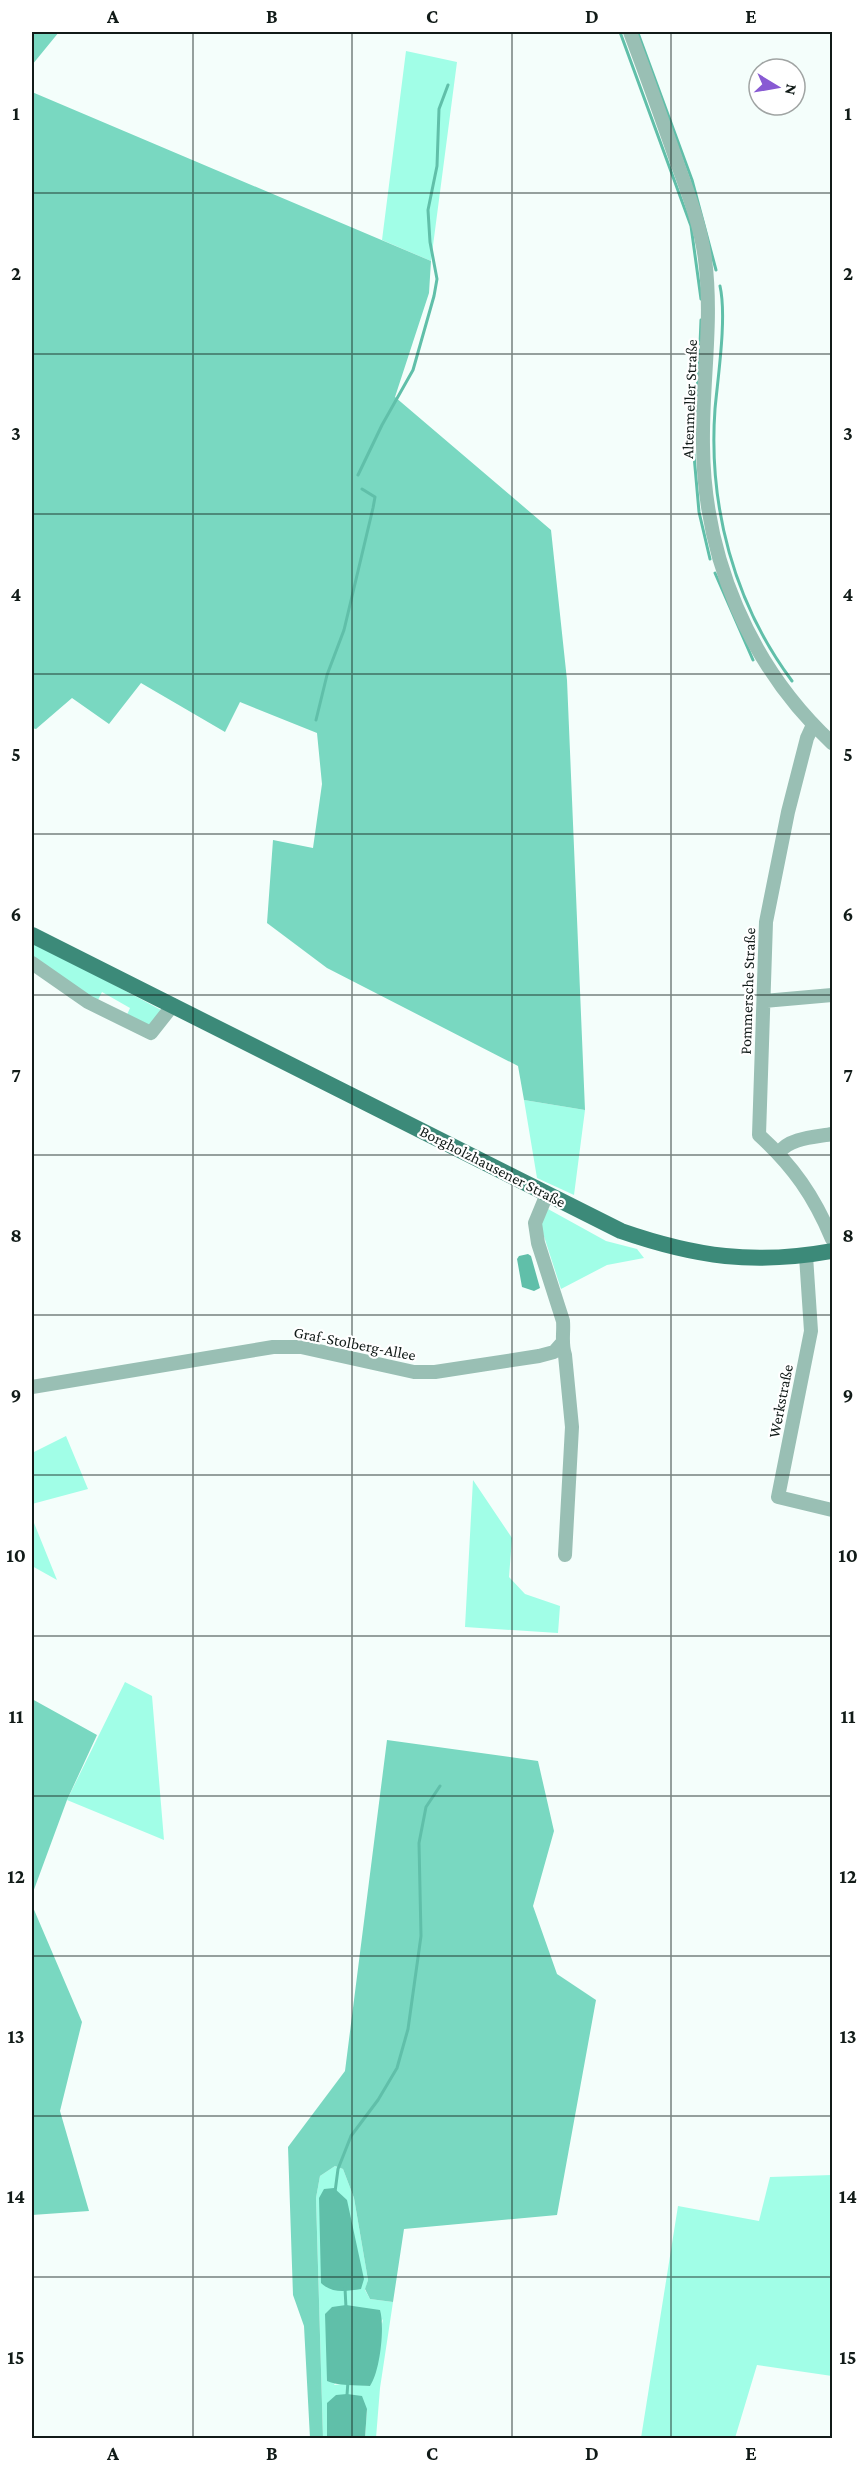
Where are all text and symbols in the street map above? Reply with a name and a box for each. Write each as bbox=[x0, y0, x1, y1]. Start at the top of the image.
text: A bbox=[106, 5, 120, 27]
text: B bbox=[266, 5, 278, 27]
text: C bbox=[426, 5, 438, 27]
text: D bbox=[585, 5, 599, 27]
text: E bbox=[745, 5, 757, 27]
north arrow bbox=[747, 57, 807, 117]
text: N bbox=[782, 83, 801, 97]
text: 1 bbox=[12, 102, 20, 124]
text: 1 bbox=[844, 102, 852, 124]
text: 2 bbox=[11, 262, 21, 284]
text: 2 bbox=[843, 262, 853, 284]
street label: Altenmeller Straße bbox=[679, 339, 700, 459]
text: 3 bbox=[11, 422, 21, 444]
text: 3 bbox=[843, 422, 853, 444]
text: 4 bbox=[11, 583, 22, 605]
text: 4 bbox=[843, 583, 854, 605]
text: 5 bbox=[11, 743, 21, 765]
text: 5 bbox=[843, 743, 853, 765]
text: 6 bbox=[11, 903, 21, 925]
text: 6 bbox=[843, 903, 853, 925]
street label: Pommersche Straße bbox=[737, 927, 758, 1055]
text: 7 bbox=[11, 1064, 21, 1086]
text: 7 bbox=[843, 1064, 853, 1086]
street label: Borgholzhausener Straße bbox=[417, 1122, 568, 1211]
text: 8 bbox=[10, 1224, 22, 1246]
text: 8 bbox=[842, 1224, 854, 1246]
street label: Graf-Stolberg-Allee bbox=[292, 1323, 417, 1365]
street label: Werkstraße bbox=[765, 1363, 796, 1439]
text: 9 bbox=[11, 1384, 21, 1406]
text: 9 bbox=[843, 1384, 853, 1406]
text: 10 bbox=[6, 1544, 26, 1566]
text: 10 bbox=[838, 1544, 858, 1566]
text: 11 bbox=[9, 1705, 24, 1727]
text: 11 bbox=[841, 1705, 856, 1727]
text: 12 bbox=[7, 1865, 25, 1887]
text: 12 bbox=[839, 1865, 857, 1887]
text: 13 bbox=[7, 2025, 25, 2047]
text: 13 bbox=[839, 2025, 857, 2047]
text: 14 bbox=[7, 2185, 25, 2207]
text: 14 bbox=[839, 2185, 857, 2207]
text: 15 bbox=[7, 2346, 25, 2368]
text: 15 bbox=[839, 2346, 857, 2368]
text: A bbox=[106, 2442, 120, 2464]
text: B bbox=[266, 2442, 278, 2464]
text: C bbox=[426, 2442, 438, 2464]
text: D bbox=[585, 2442, 599, 2464]
text: E bbox=[745, 2442, 757, 2464]

